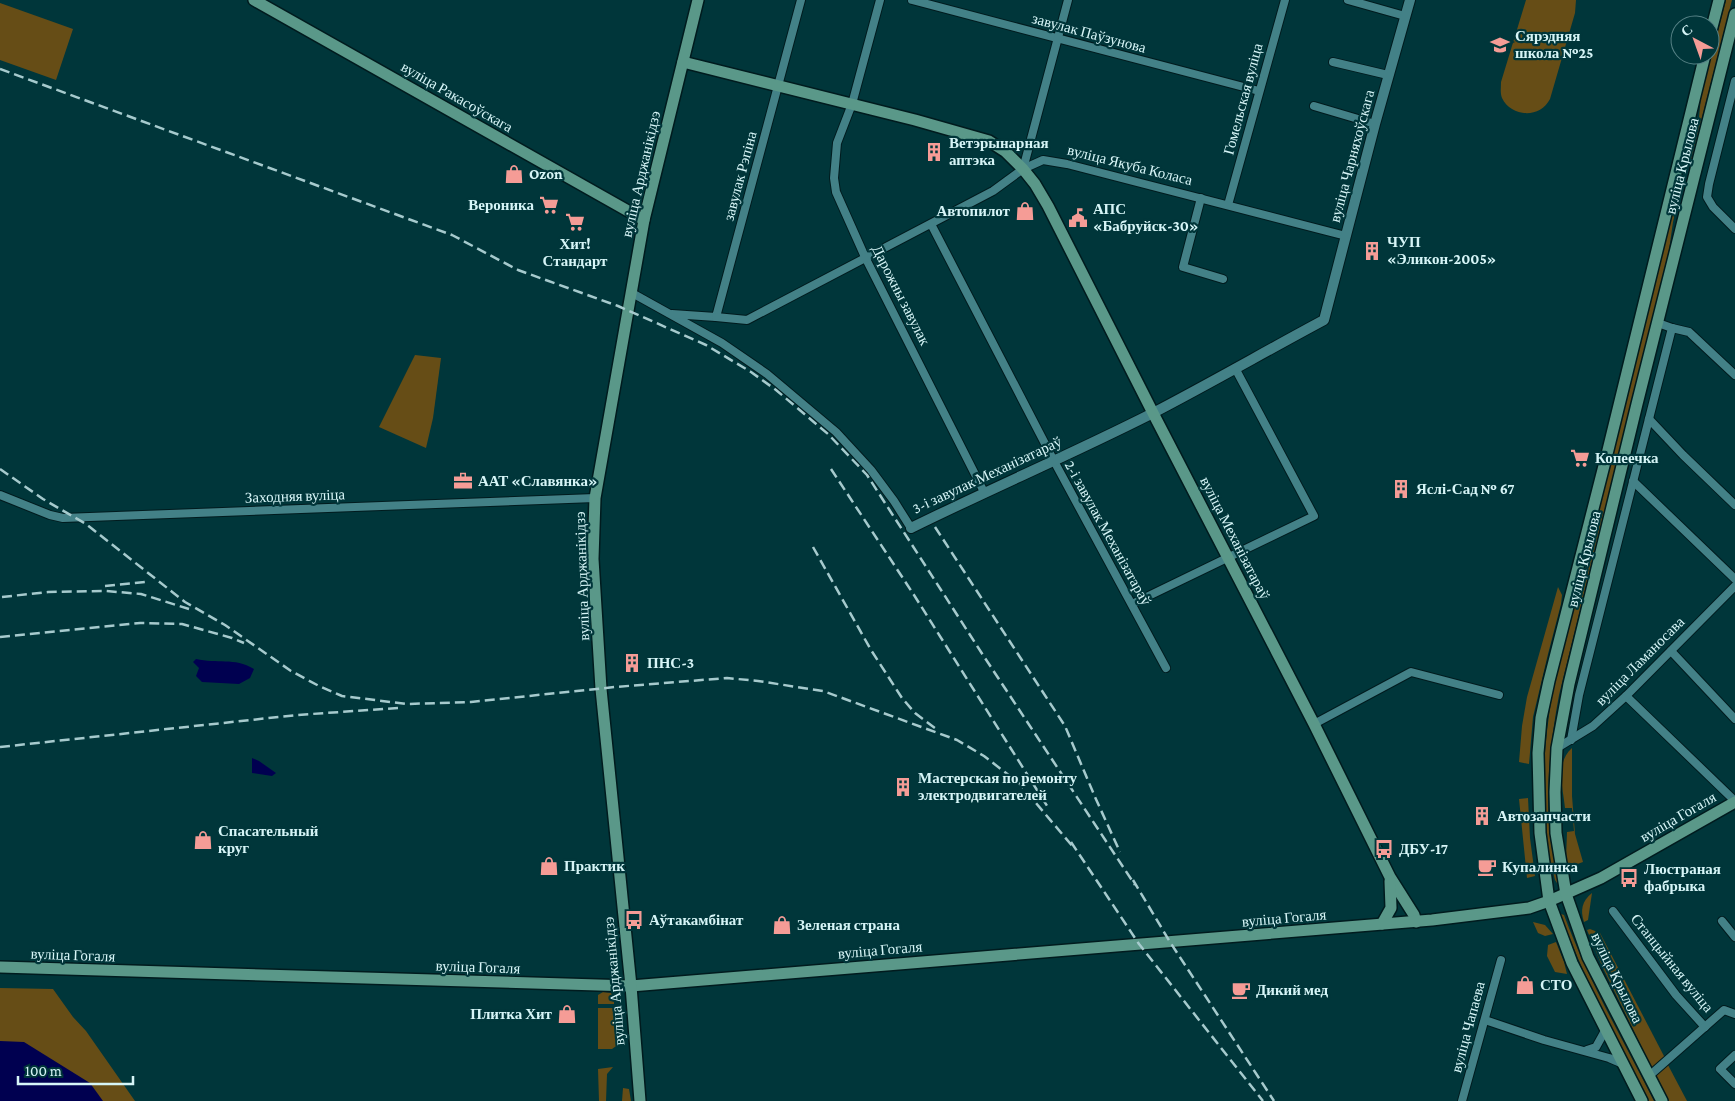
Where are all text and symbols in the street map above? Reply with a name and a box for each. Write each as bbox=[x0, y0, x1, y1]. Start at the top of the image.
street label: завулак Паўзунова bbox=[1030, 10, 1148, 56]
north arrow bbox=[1670, 15, 1720, 65]
text: С bbox=[1677, 21, 1696, 40]
place label: Сярэдняя школа №25 bbox=[1515, 28, 1593, 61]
school or university icon: Сярэдняя школа №25 bbox=[1489, 34, 1511, 56]
street label: Гомельская вуліца bbox=[1220, 41, 1266, 157]
street label: вуліца Ракасоўскага bbox=[398, 59, 516, 136]
street label: вуліца Чарняхоўскага bbox=[1327, 88, 1377, 224]
street label: вуліца Арджанікідзэ bbox=[619, 109, 663, 239]
street label: вуліца Крылова bbox=[1662, 116, 1702, 216]
street label: завулак Рэпіна bbox=[720, 129, 760, 223]
place label: Ветэрынарная аптэка bbox=[949, 135, 1049, 168]
building icon: Ветэрынарная аптэка bbox=[923, 141, 945, 163]
street label: вуліца Якуба Коласа bbox=[1066, 142, 1194, 188]
shop icon: Ozon bbox=[503, 163, 525, 185]
place label: Ozon bbox=[529, 166, 563, 182]
supermarket icon: Вероника bbox=[538, 194, 560, 216]
place label: Вероника bbox=[468, 197, 534, 213]
shop icon: Автопилот bbox=[1014, 200, 1036, 222]
place label: АПС «Бабруйск-30» bbox=[1093, 201, 1198, 234]
place label: Автопилот bbox=[936, 203, 1011, 219]
public building icon: АПС «Бабруйск-30» bbox=[1067, 207, 1089, 229]
supermarket icon: Хит! Стандарт bbox=[564, 211, 586, 233]
place label: ЧУП «Эликон-2005» bbox=[1387, 234, 1496, 267]
place label: Хит! Стандарт bbox=[543, 236, 608, 269]
building icon: ЧУП «Эликон-2005» bbox=[1361, 240, 1383, 262]
street label: Дарожны завулак bbox=[869, 242, 933, 348]
street label: 3-і завулак Механізатараў bbox=[910, 433, 1065, 517]
supermarket icon: Копеечка bbox=[1569, 447, 1591, 469]
place label: Копеечка bbox=[1595, 450, 1659, 466]
street label: 2-і завулак Механізатараў bbox=[1062, 458, 1155, 609]
office icon: ААТ «Славянка» bbox=[452, 470, 474, 492]
place label: ААТ «Славянка» bbox=[478, 473, 597, 489]
street label: вуліца Механізатараў bbox=[1197, 474, 1273, 602]
building icon: Яслі-Сад № 67 bbox=[1390, 478, 1412, 500]
place label: Яслі-Сад № 67 bbox=[1416, 481, 1515, 497]
street label: Заходняя вуліца bbox=[245, 486, 346, 506]
street label: вуліца Крылова bbox=[1564, 509, 1604, 609]
street label: вуліца Арджанікідзэ bbox=[572, 511, 592, 641]
street label: вуліца Ламаносава bbox=[1592, 613, 1688, 709]
building icon: ПНС-3 bbox=[621, 652, 643, 674]
place label: ПНС-3 bbox=[647, 655, 694, 671]
place label: Мастерская по ремонту электродвигателей bbox=[918, 770, 1078, 803]
building icon: Мастерская по ремонту электродвигателей bbox=[892, 776, 914, 798]
street label: вуліца Гогаля bbox=[1637, 789, 1719, 845]
building icon: Автозапчасти bbox=[1471, 805, 1493, 827]
place label: Автозапчасти bbox=[1497, 808, 1591, 824]
place label: Спасательный круг bbox=[218, 823, 319, 856]
shop icon: Спасательный круг bbox=[192, 829, 214, 851]
bus stop icon: ДБУ-17 bbox=[1373, 838, 1395, 860]
place label: ДБУ-17 bbox=[1399, 841, 1448, 857]
shop icon: Практик bbox=[538, 855, 560, 877]
cafe icon: Купалинка bbox=[1476, 856, 1498, 878]
place label: Практик bbox=[564, 858, 625, 874]
place label: Купалинка bbox=[1502, 859, 1578, 875]
place label: Люстраная фабрыка bbox=[1644, 861, 1721, 894]
bus stop icon: Люстраная фабрыка bbox=[1618, 867, 1640, 889]
street label: вуліца Гогаля bbox=[1241, 906, 1327, 930]
bus stop icon: Аўтакамбінат bbox=[623, 909, 645, 931]
street label: Станцыйная вуліца bbox=[1628, 911, 1717, 1016]
place label: Аўтакамбінат bbox=[649, 912, 744, 928]
shop icon: Зеленая страна bbox=[771, 914, 793, 936]
street label: вуліца Арджанікідзэ bbox=[600, 916, 628, 1046]
place label: Зеленая страна bbox=[797, 917, 900, 933]
street label: вуліца Крылова bbox=[1588, 930, 1646, 1026]
street label: вуліца Гогаля bbox=[837, 938, 923, 962]
street label: вуліца Гогаля bbox=[30, 946, 116, 964]
street label: вуліца Гогаля bbox=[435, 958, 521, 976]
shop icon: СТО bbox=[1514, 974, 1536, 996]
place label: СТО bbox=[1540, 977, 1572, 993]
cafe icon: Дикий мед bbox=[1230, 979, 1252, 1001]
street label: вуліца Чапаева bbox=[1448, 979, 1488, 1074]
place label: Дикий мед bbox=[1256, 982, 1328, 998]
shop icon: Плитка Хит bbox=[556, 1003, 578, 1025]
place label: Плитка Хит bbox=[470, 1006, 553, 1022]
scale bar bbox=[18, 1054, 132, 1086]
text: 100 m bbox=[25, 1063, 62, 1079]

